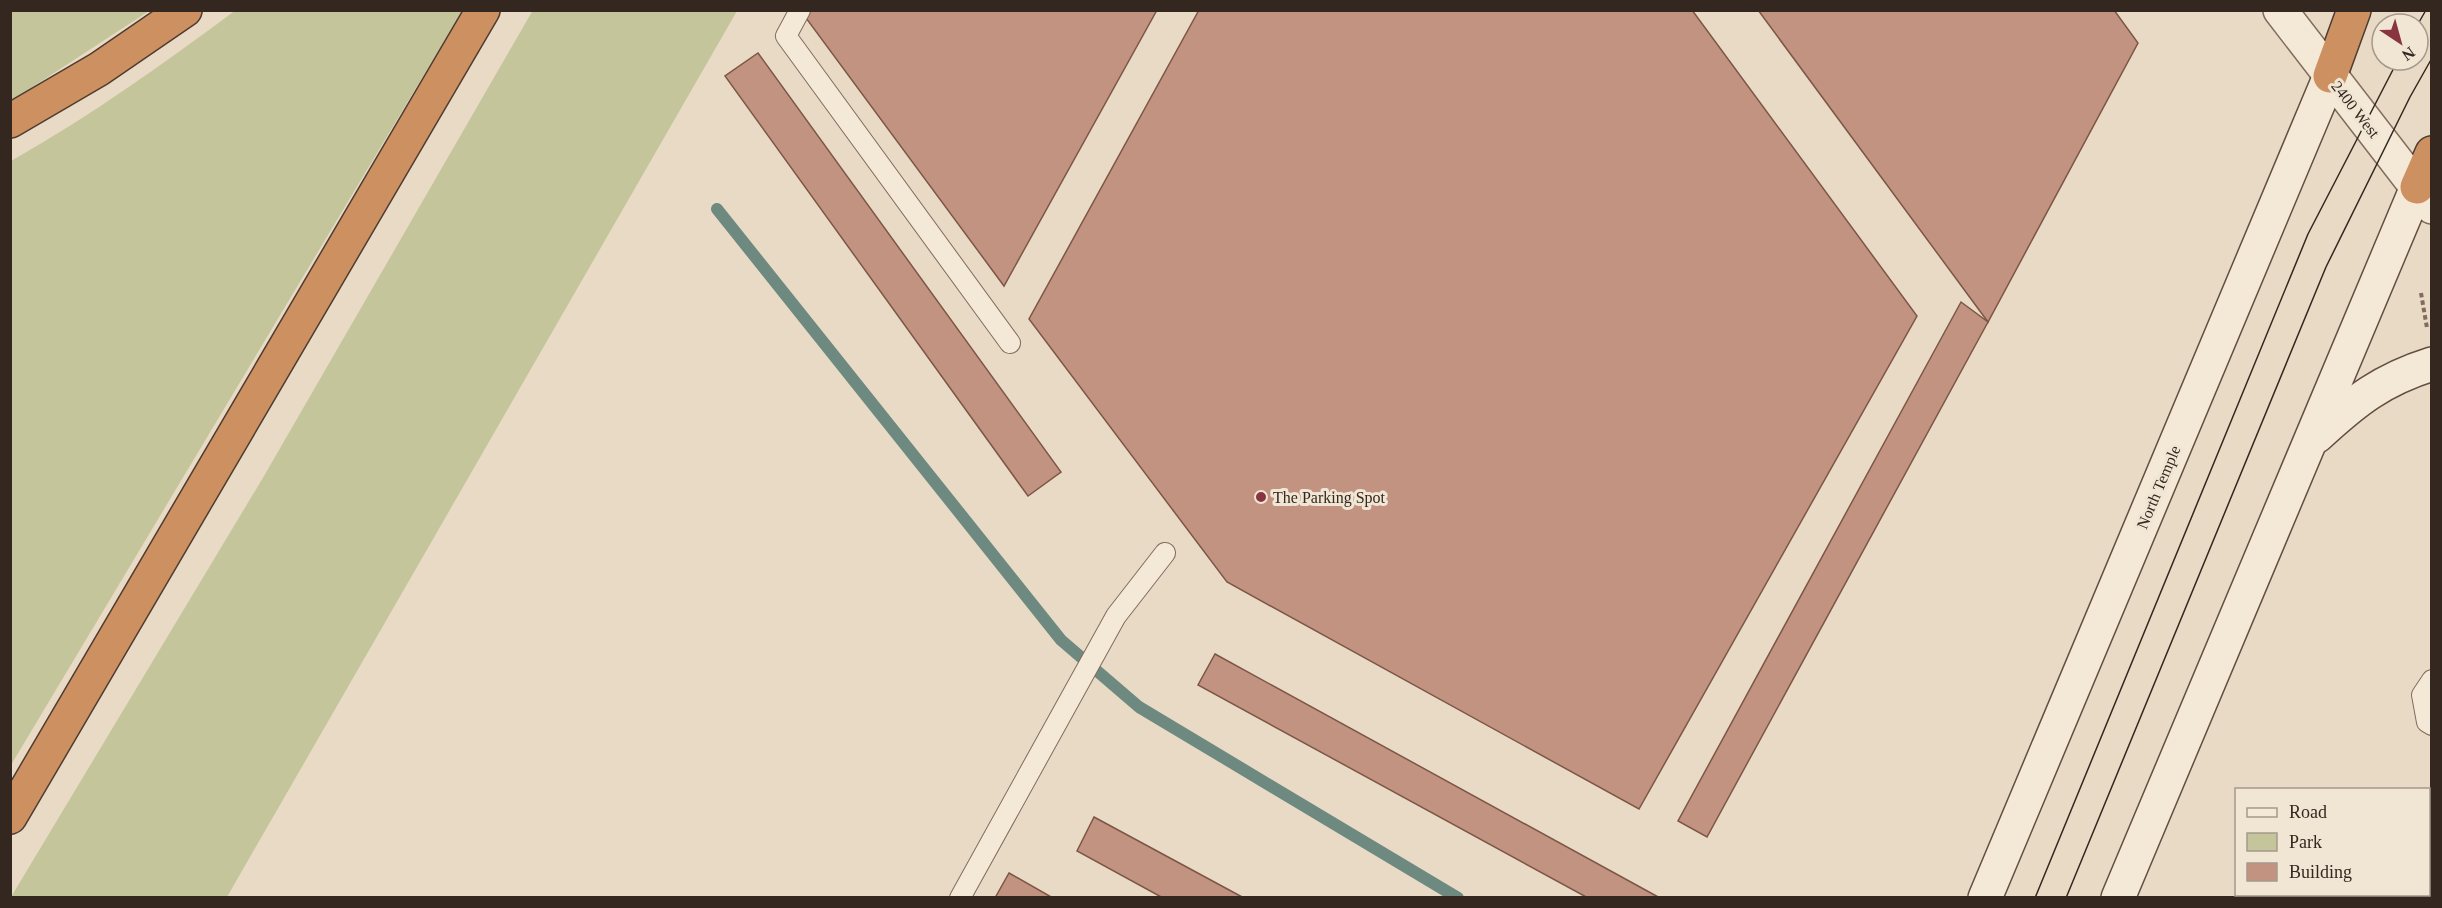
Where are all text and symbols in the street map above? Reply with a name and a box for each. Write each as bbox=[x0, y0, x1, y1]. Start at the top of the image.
north arrow bbox=[2370, 12, 2430, 72]
text: N bbox=[2398, 43, 2418, 64]
street label: 2400 West bbox=[2328, 78, 2383, 141]
street label: North Temple bbox=[2133, 443, 2185, 532]
place label: The Parking Spot bbox=[1273, 489, 1386, 507]
marker: The Parking Spot bbox=[1254, 490, 1268, 504]
legend bbox=[2235, 788, 2430, 896]
text: Road bbox=[2289, 802, 2327, 822]
text: Park bbox=[2289, 832, 2322, 852]
text: Building bbox=[2289, 862, 2352, 882]

